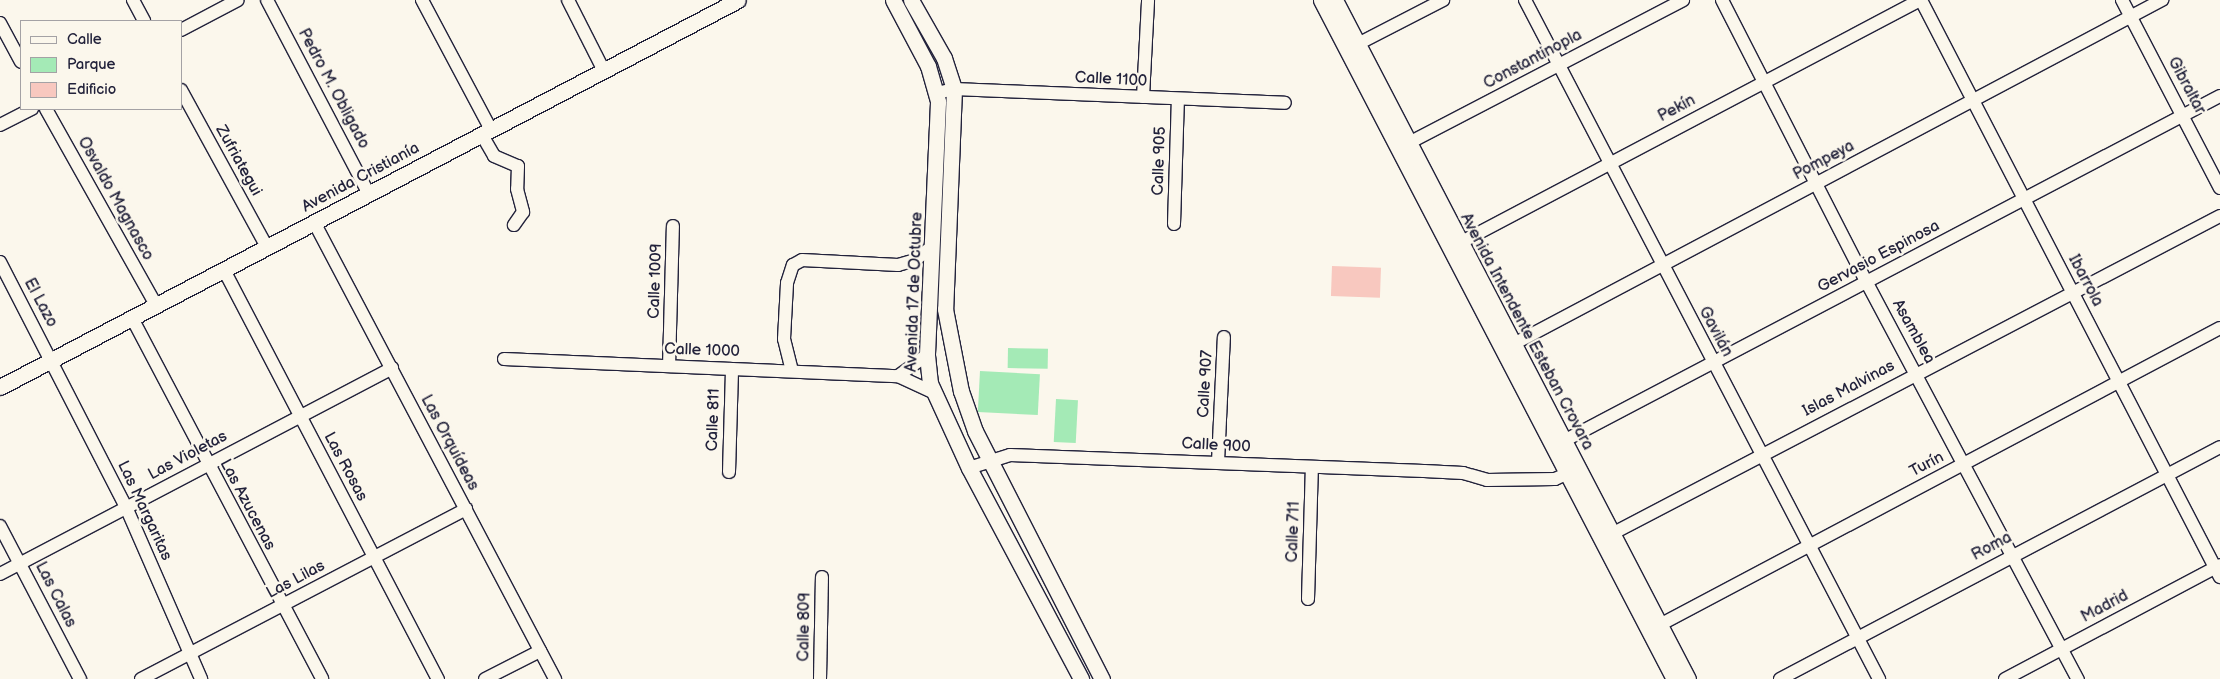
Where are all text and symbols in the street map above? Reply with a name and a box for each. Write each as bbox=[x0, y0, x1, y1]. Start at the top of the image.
legend bbox=[20, 20, 182, 110]
street label: Pedro M. Obligado bbox=[293, 26, 373, 152]
street label: Constantinopla bbox=[1481, 26, 1585, 94]
text: Calle bbox=[67, 30, 102, 49]
street label: Gibraltar bbox=[2163, 54, 2209, 118]
text: Parque bbox=[67, 55, 115, 74]
street label: Calle 1100 bbox=[1074, 69, 1148, 91]
text: Edificio bbox=[67, 80, 116, 99]
street label: Pekín bbox=[1655, 91, 1699, 127]
street label: Zufriategui bbox=[211, 122, 265, 200]
street label: Calle 905 bbox=[1149, 126, 1171, 196]
street label: Osvaldo Magnasco bbox=[73, 134, 157, 264]
street label: Pompeya bbox=[1790, 137, 1858, 185]
street label: Avenida Cristianía bbox=[299, 139, 423, 217]
street label: Avenida Intendente Esteban Crovara bbox=[1455, 210, 1597, 454]
street label: Avenida 17 de Octubre bbox=[903, 211, 927, 373]
street label: Gervasio Espinosa bbox=[1815, 217, 1943, 297]
street label: Calle 1009 bbox=[645, 243, 667, 319]
street label: Ibarrola bbox=[2063, 252, 2107, 310]
street label: El Lazo bbox=[19, 275, 61, 331]
street label: Asamblea bbox=[1888, 296, 1938, 368]
street label: Gavilán bbox=[1694, 304, 1736, 360]
street label: Calle 1000 bbox=[664, 340, 740, 362]
street label: Calle 907 bbox=[1195, 350, 1217, 418]
street label: Islas Malvinas bbox=[1800, 357, 1898, 421]
street label: Calle 811 bbox=[703, 388, 725, 452]
street label: Las Orquídeas bbox=[416, 392, 482, 494]
street label: Las Violetas bbox=[145, 427, 231, 485]
street label: Las Rosas bbox=[319, 429, 371, 505]
street label: Calle 900 bbox=[1181, 435, 1251, 457]
street label: Turín bbox=[1907, 448, 1947, 482]
street label: Las Azucenas bbox=[215, 456, 279, 554]
street label: Las Margaritas bbox=[113, 458, 175, 564]
street label: Calle 711 bbox=[1283, 501, 1305, 563]
street label: Roma bbox=[1969, 528, 2015, 566]
street label: Las Lilas bbox=[264, 557, 328, 603]
street label: Las Calas bbox=[30, 559, 80, 631]
street label: Madrid bbox=[2078, 587, 2132, 627]
street label: Calle 809 bbox=[795, 592, 815, 662]

